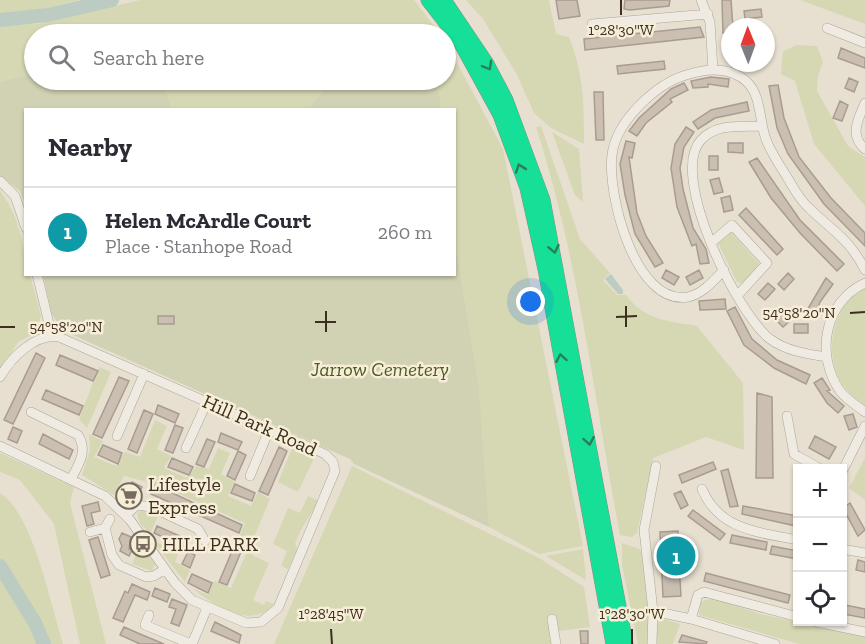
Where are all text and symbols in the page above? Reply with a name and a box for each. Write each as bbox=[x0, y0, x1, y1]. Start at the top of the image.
north arrow bbox=[721, 18, 775, 72]
text: 1°28'30"W bbox=[588, 21, 654, 39]
search box bbox=[24, 24, 456, 90]
icon: search bbox=[45, 41, 78, 74]
text: Search here bbox=[93, 44, 204, 71]
one-way arrow bbox=[481, 60, 492, 71]
text: Nearby bbox=[48, 131, 132, 163]
one-way arrow bbox=[515, 163, 527, 174]
text: Helen McArdle Court bbox=[105, 207, 311, 234]
text: 1 bbox=[63, 220, 72, 244]
text: 260 m bbox=[378, 220, 432, 244]
text: Place · Stanhope Road bbox=[105, 234, 292, 258]
one-way arrow bbox=[546, 244, 559, 254]
your location bbox=[516, 287, 545, 316]
text: 54°58'20"N bbox=[762, 304, 836, 322]
text: 54°58'20"N bbox=[29, 318, 103, 336]
one-way arrow bbox=[556, 354, 568, 363]
park label: Jarrow Cemetery bbox=[310, 357, 449, 381]
street label: Hill Park Road bbox=[199, 389, 321, 461]
one-way arrow bbox=[582, 435, 595, 445]
map controls bbox=[793, 464, 847, 626]
button: + bbox=[793, 464, 847, 518]
place label: Lifestyle Express bbox=[148, 472, 221, 519]
supermarket icon: Lifestyle Express bbox=[114, 481, 144, 511]
button: − bbox=[793, 518, 847, 572]
bus stop icon: HILL PARK bbox=[128, 529, 158, 559]
place label: HILL PARK bbox=[162, 532, 258, 556]
pin: 1 bbox=[656, 534, 696, 578]
button: locate bbox=[793, 572, 847, 626]
text: 1°28'45"W bbox=[299, 605, 363, 623]
text: 1°28'30"W bbox=[599, 605, 665, 623]

